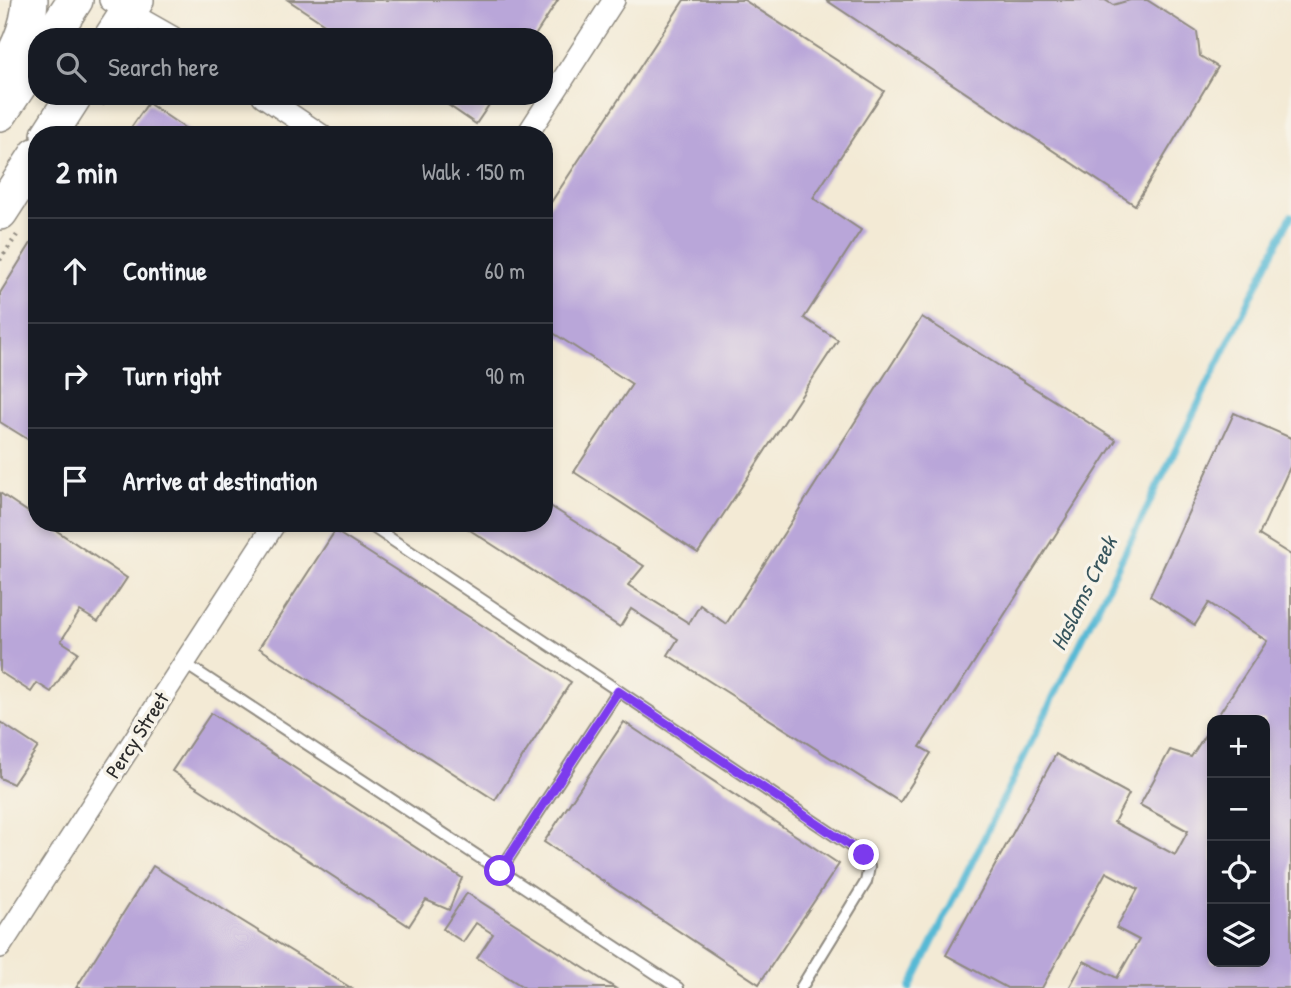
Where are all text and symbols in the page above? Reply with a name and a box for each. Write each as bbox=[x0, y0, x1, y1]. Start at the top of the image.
search box bbox=[28, 28, 553, 105]
icon: search bbox=[52, 48, 90, 86]
text: Search here bbox=[108, 49, 219, 84]
text: 2 min bbox=[56, 152, 118, 192]
text: Walk · 150 m bbox=[422, 156, 525, 187]
icon: ahead bbox=[56, 252, 94, 290]
text: Continue bbox=[123, 253, 207, 288]
text: 60 m bbox=[485, 255, 525, 286]
icon: right bbox=[56, 357, 94, 395]
text: Turn right bbox=[123, 358, 221, 393]
text: 90 m bbox=[485, 360, 525, 391]
icon: arrive bbox=[56, 462, 94, 500]
text: Arrive at destination bbox=[123, 463, 318, 498]
water label: Haslams Creek bbox=[1042, 529, 1125, 655]
street label: Percy Street bbox=[98, 686, 176, 784]
map controls bbox=[1207, 715, 1270, 967]
button: + bbox=[1207, 715, 1270, 778]
button: − bbox=[1207, 778, 1270, 841]
route end bbox=[848, 839, 879, 870]
button: locate bbox=[1207, 841, 1270, 904]
route start bbox=[484, 855, 515, 886]
button: layers bbox=[1207, 904, 1270, 967]

